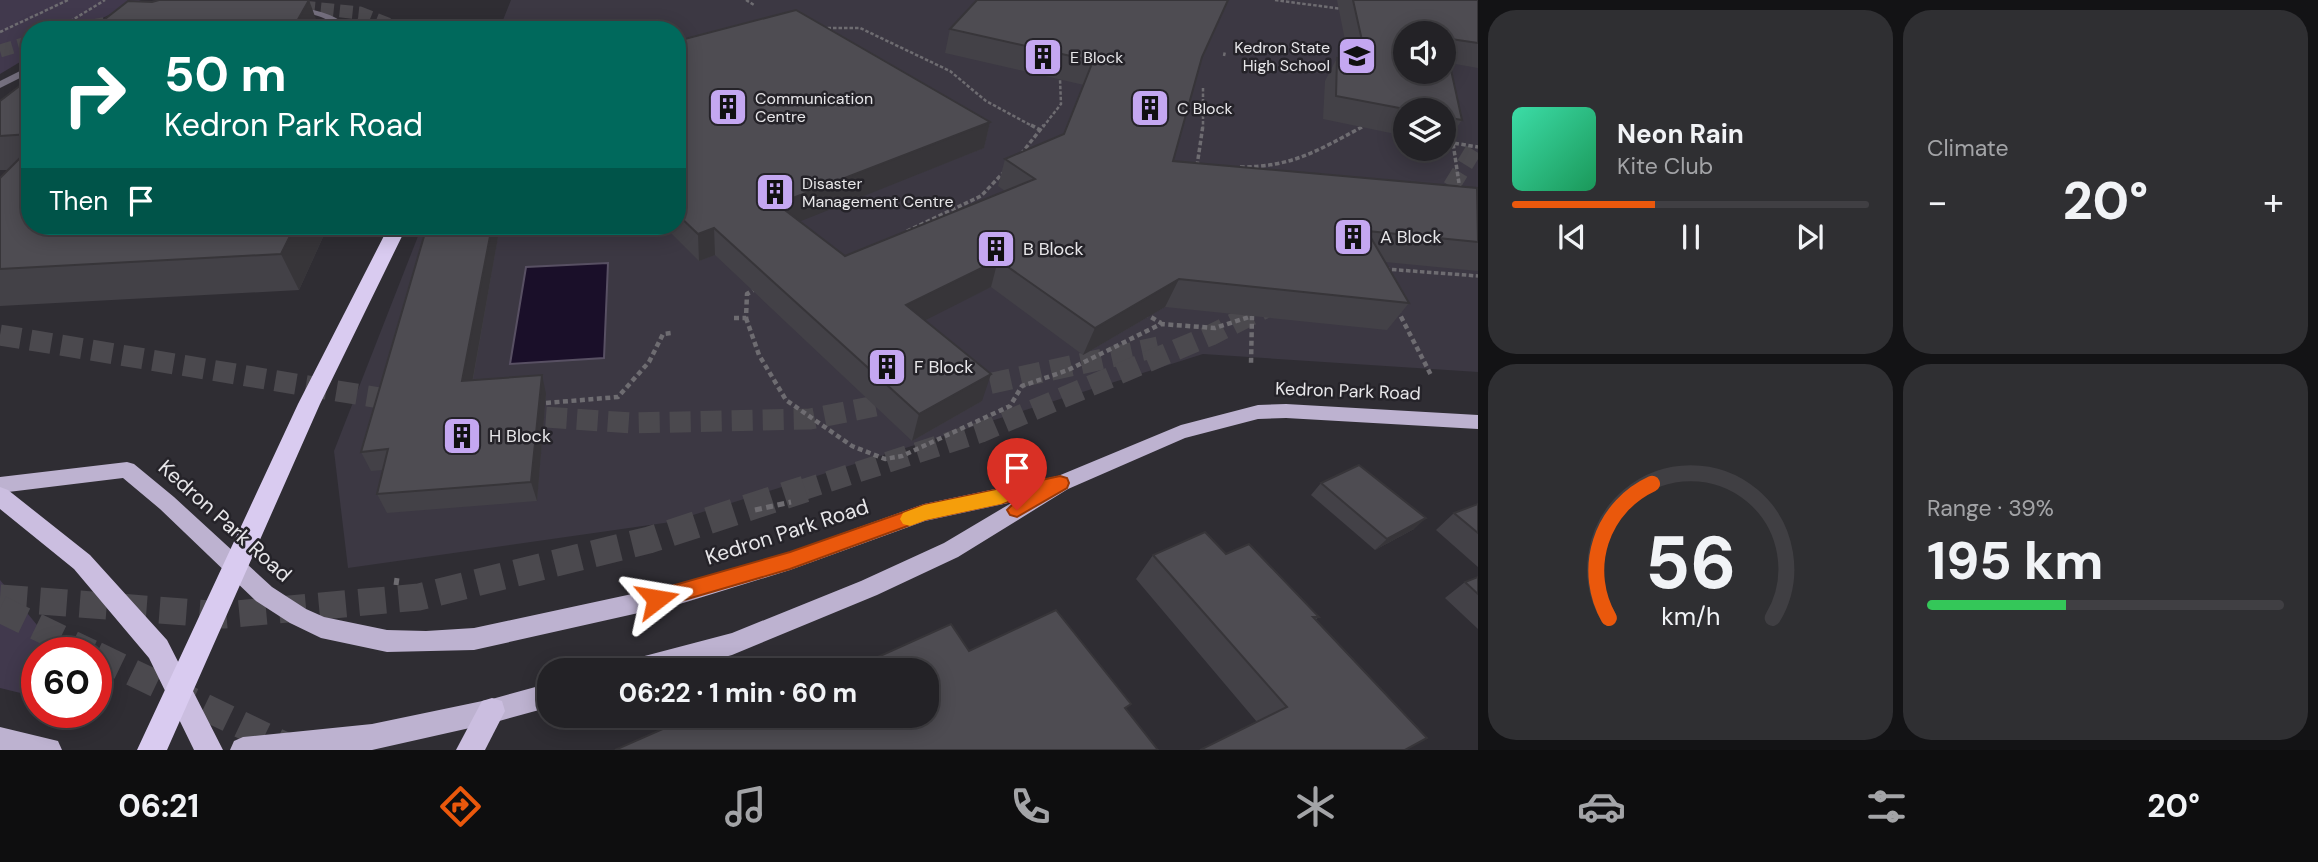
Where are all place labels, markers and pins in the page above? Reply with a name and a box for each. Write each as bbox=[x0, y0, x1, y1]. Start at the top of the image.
school or university icon: Kedron State High School bbox=[1336, 35, 1378, 77]
building icon: E Block bbox=[1022, 36, 1064, 78]
place label: Kedron State High School bbox=[1234, 37, 1330, 76]
place label: E Block bbox=[1070, 47, 1123, 68]
building icon: Communication Centre bbox=[707, 86, 749, 128]
building icon: C Block bbox=[1129, 87, 1171, 129]
place label: Communication Centre bbox=[755, 88, 873, 127]
place label: C Block bbox=[1177, 98, 1233, 119]
building icon: Disaster Management Centre bbox=[754, 171, 796, 213]
place label: Disaster Management Centre bbox=[802, 173, 954, 212]
building icon: A Block bbox=[1332, 216, 1374, 258]
place label: A Block bbox=[1380, 225, 1442, 249]
building icon: B Block bbox=[975, 228, 1017, 270]
place label: B Block bbox=[1023, 237, 1084, 261]
building icon: F Block bbox=[866, 346, 908, 388]
place label: F Block bbox=[914, 355, 973, 379]
building icon: H Block bbox=[441, 415, 483, 457]
place label: H Block bbox=[489, 424, 551, 448]
pin bbox=[987, 438, 1047, 510]

